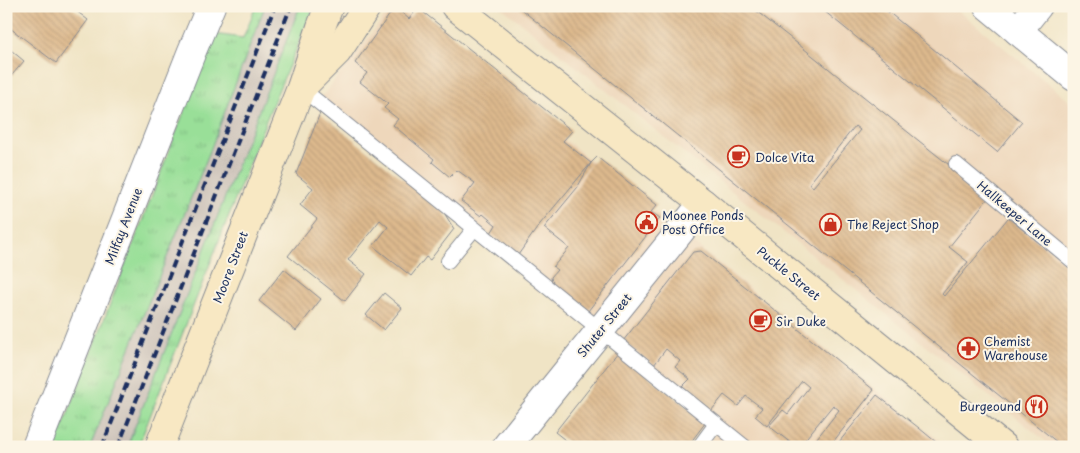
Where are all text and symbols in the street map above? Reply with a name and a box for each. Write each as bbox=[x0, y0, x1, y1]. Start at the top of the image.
cafe icon: Dolce Vita bbox=[727, 145, 751, 169]
place label: Dolce Vita bbox=[755, 148, 815, 166]
street label: Hallkeeper Lane bbox=[974, 176, 1057, 250]
street label: Milfay Avenue bbox=[100, 184, 146, 267]
place label: Moonee Ponds Post Office bbox=[662, 206, 744, 238]
public building icon: Moonee Ponds Post Office bbox=[634, 210, 658, 234]
shop icon: The Reject Shop bbox=[819, 212, 843, 236]
place label: The Reject Shop bbox=[847, 215, 939, 233]
street label: Moore Street bbox=[208, 228, 252, 306]
street label: Puckle Street bbox=[753, 242, 825, 304]
street label: Shuter Street bbox=[573, 289, 635, 361]
cafe icon: Sir Duke bbox=[748, 309, 772, 333]
place label: Sir Duke bbox=[776, 312, 826, 330]
place label: Chemist Warehouse bbox=[984, 332, 1048, 364]
pharmacy icon: Chemist Warehouse bbox=[956, 336, 980, 360]
restaurant icon: Burgeound bbox=[1025, 394, 1049, 418]
place label: Burgeound bbox=[959, 397, 1021, 415]

